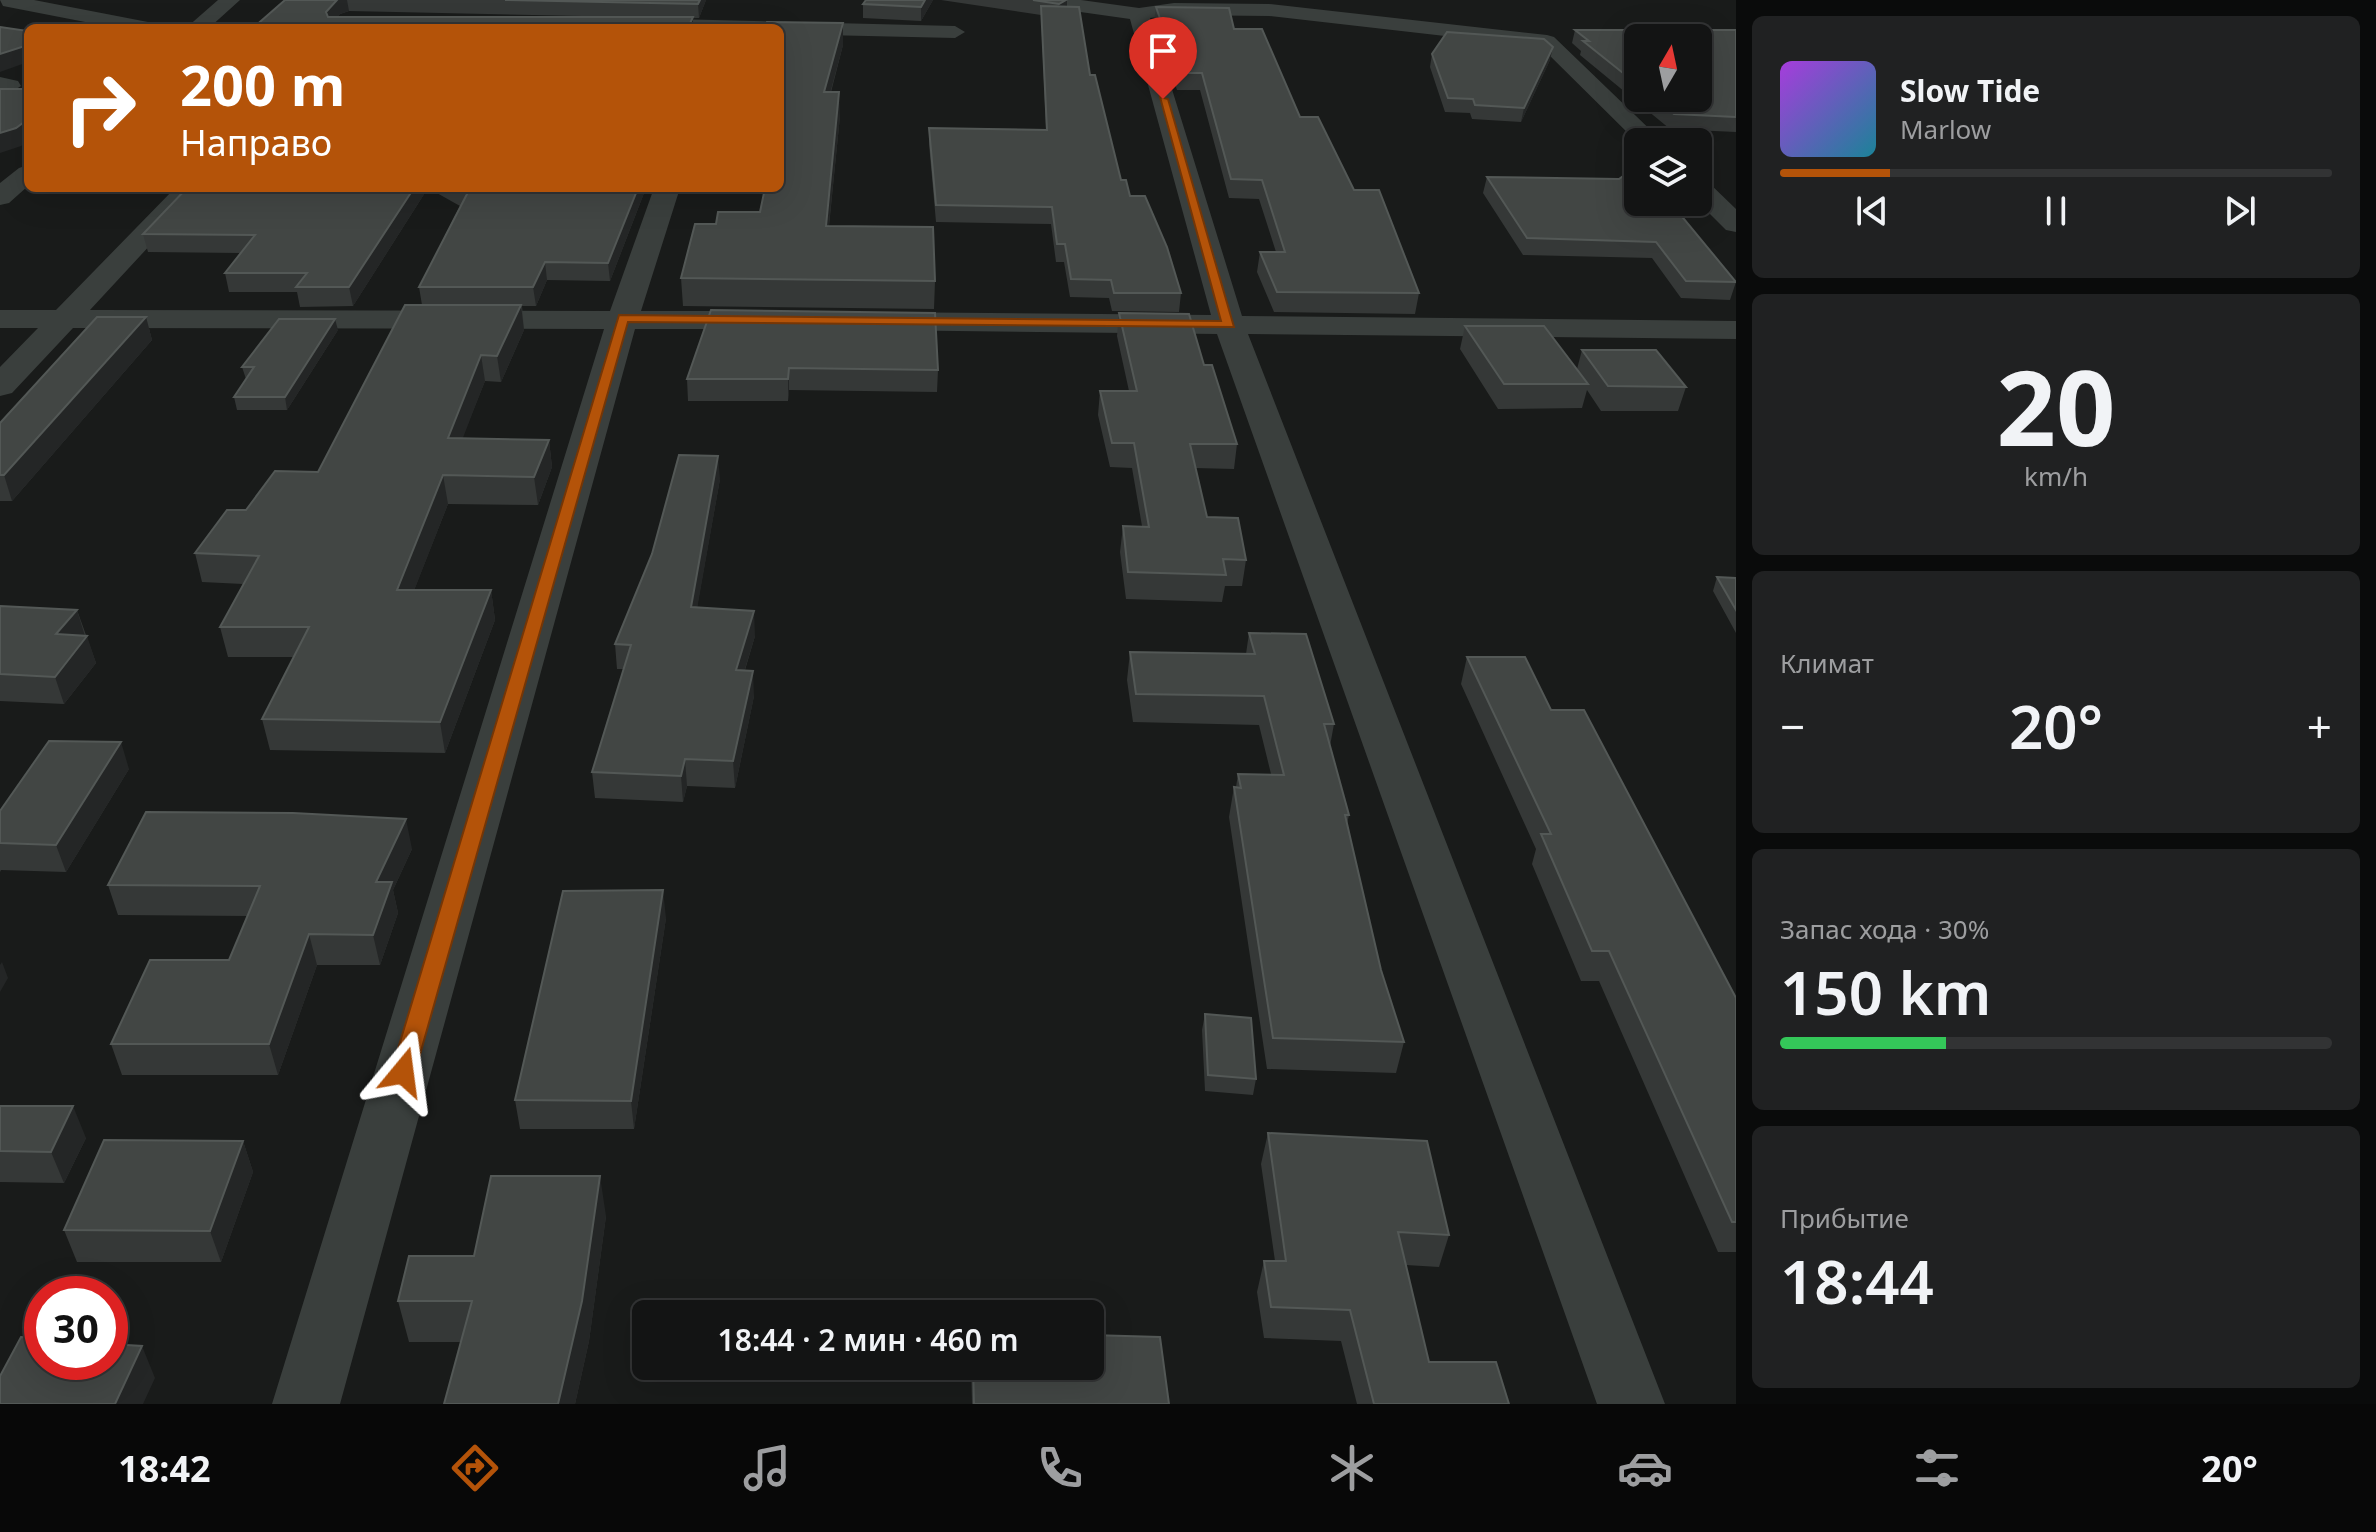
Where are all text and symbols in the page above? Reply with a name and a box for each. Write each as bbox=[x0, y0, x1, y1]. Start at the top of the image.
pin bbox=[1129, 17, 1197, 99]
north arrow bbox=[1624, 24, 1712, 112]
map controls bbox=[1624, 24, 1712, 216]
icon: arrive bbox=[1141, 29, 1185, 73]
text: 200 m bbox=[180, 46, 345, 122]
icon: right bbox=[48, 56, 152, 160]
text: Slow Tide bbox=[1900, 70, 2040, 111]
text: Marlow bbox=[1900, 111, 1991, 147]
text: Направо bbox=[180, 118, 332, 167]
button: layers bbox=[1624, 128, 1712, 216]
icon: previous bbox=[1850, 189, 1894, 233]
icon: pause bbox=[2034, 189, 2078, 233]
icon: next bbox=[2218, 189, 2262, 233]
text: 20 bbox=[1997, 335, 2115, 476]
text: km/h bbox=[2024, 458, 2088, 494]
text: Климат bbox=[1780, 645, 1874, 681]
text: 20° bbox=[2009, 685, 2103, 767]
text: − bbox=[1780, 696, 1805, 756]
text: + bbox=[2307, 696, 2332, 756]
text: Запас хода · 30% bbox=[1780, 911, 1989, 947]
text: 150 km bbox=[1780, 951, 1991, 1033]
position arrow bbox=[361, 1030, 445, 1114]
text: Прибытие bbox=[1780, 1200, 1909, 1236]
text: 18:44 bbox=[1780, 1240, 1934, 1322]
speed limit sign: 30 bbox=[24, 1276, 128, 1380]
text: 18:44 · 2 мин · 460 m bbox=[718, 1319, 1018, 1360]
icon: directions bbox=[447, 1440, 503, 1496]
icon: music bbox=[739, 1440, 795, 1496]
icon: phone bbox=[1032, 1440, 1088, 1496]
icon: climate bbox=[1324, 1440, 1380, 1496]
icon: car bbox=[1617, 1440, 1673, 1496]
icon: filters bbox=[1909, 1440, 1965, 1496]
text: 18:42 bbox=[118, 1444, 211, 1493]
text: 20° bbox=[2201, 1444, 2258, 1493]

